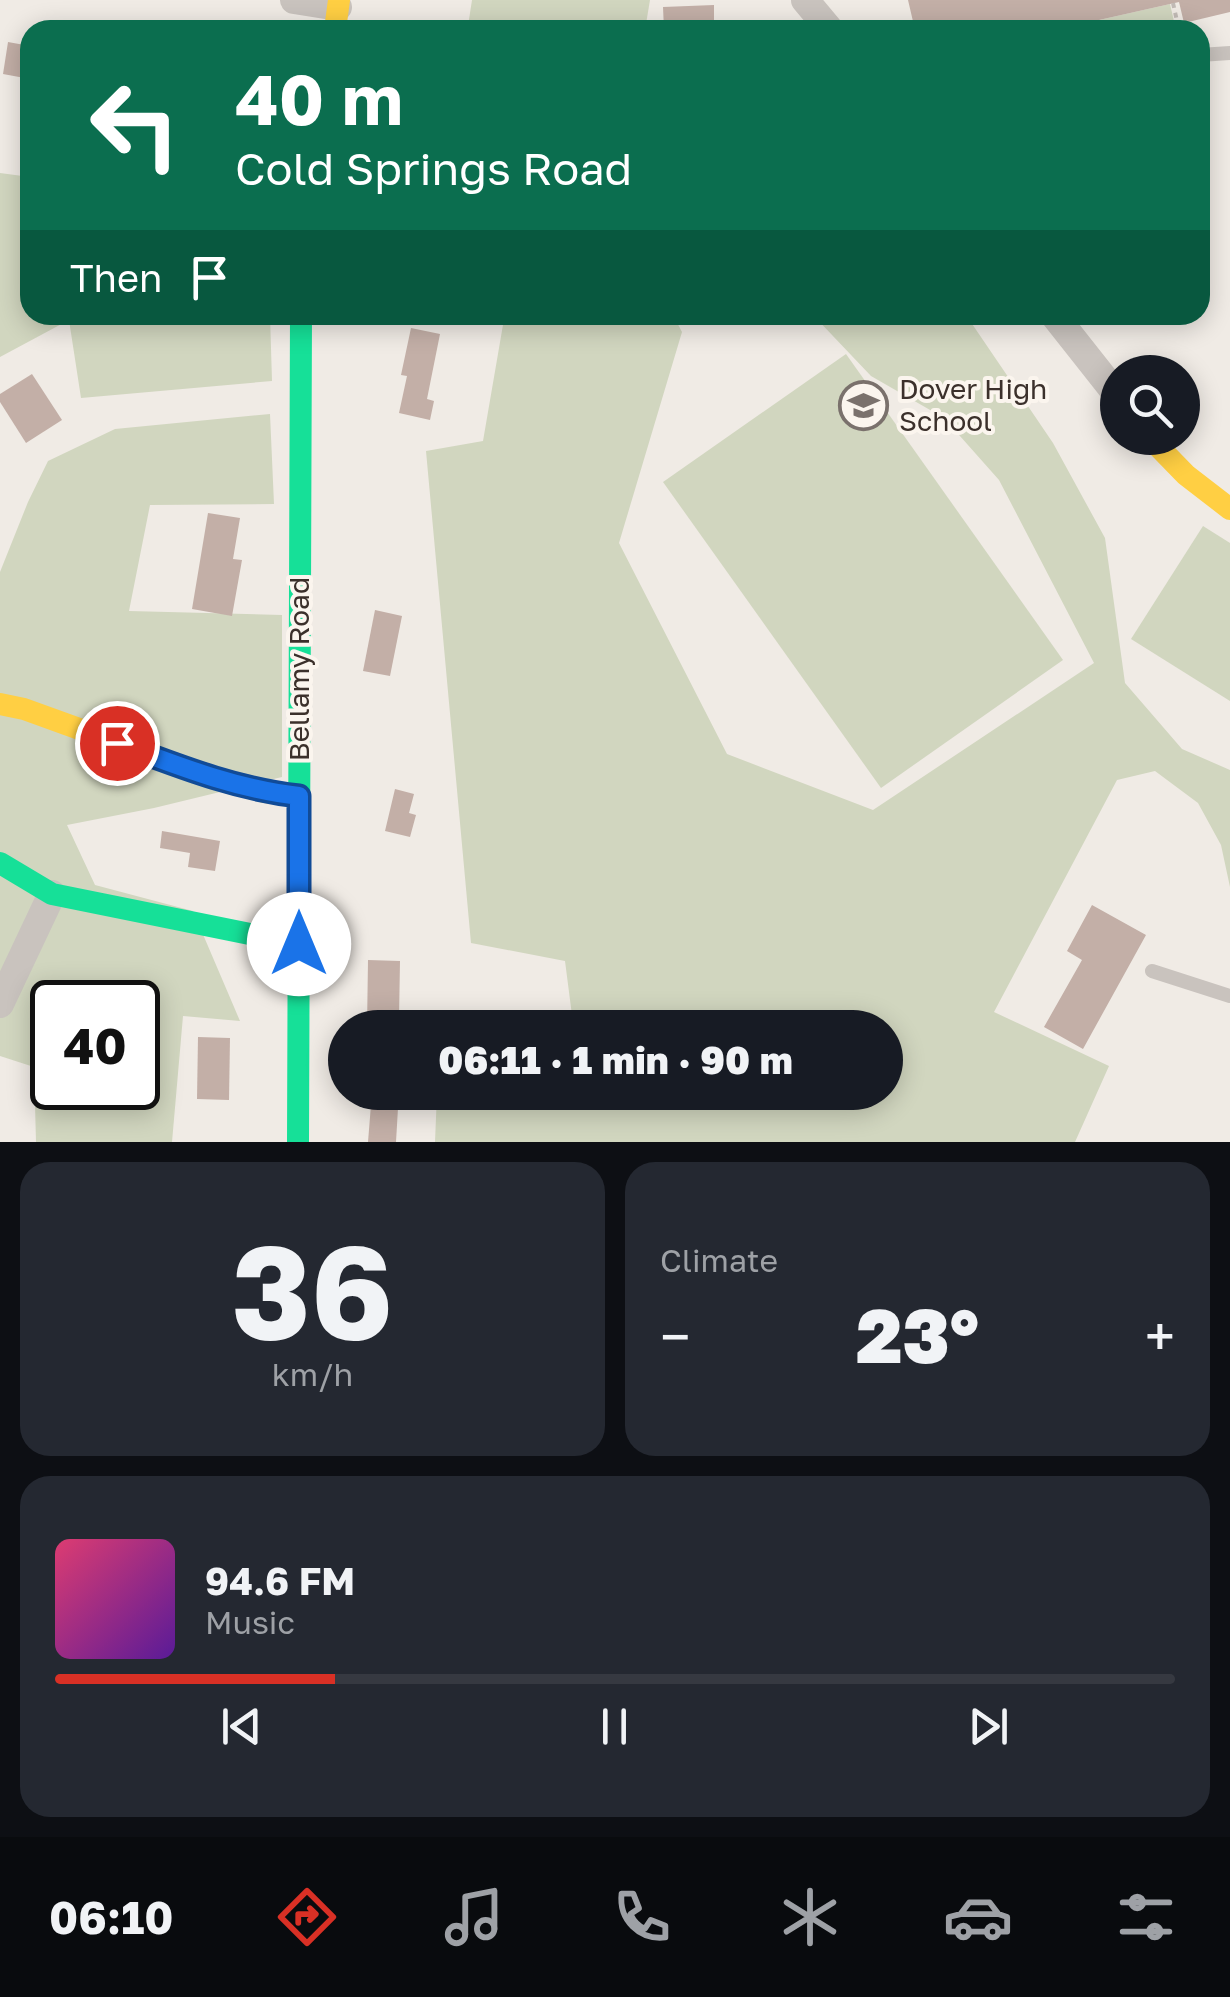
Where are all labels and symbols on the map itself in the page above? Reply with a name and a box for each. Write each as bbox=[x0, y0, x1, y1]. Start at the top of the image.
place label: Dover High School bbox=[899, 372, 1047, 437]
school or university icon: Dover High School bbox=[838, 379, 890, 431]
street label: Bellamy Road bbox=[282, 577, 315, 761]
pin bbox=[75, 701, 160, 786]
position arrow bbox=[247, 892, 351, 996]
speed limit sign: 40 bbox=[30, 980, 160, 1110]

